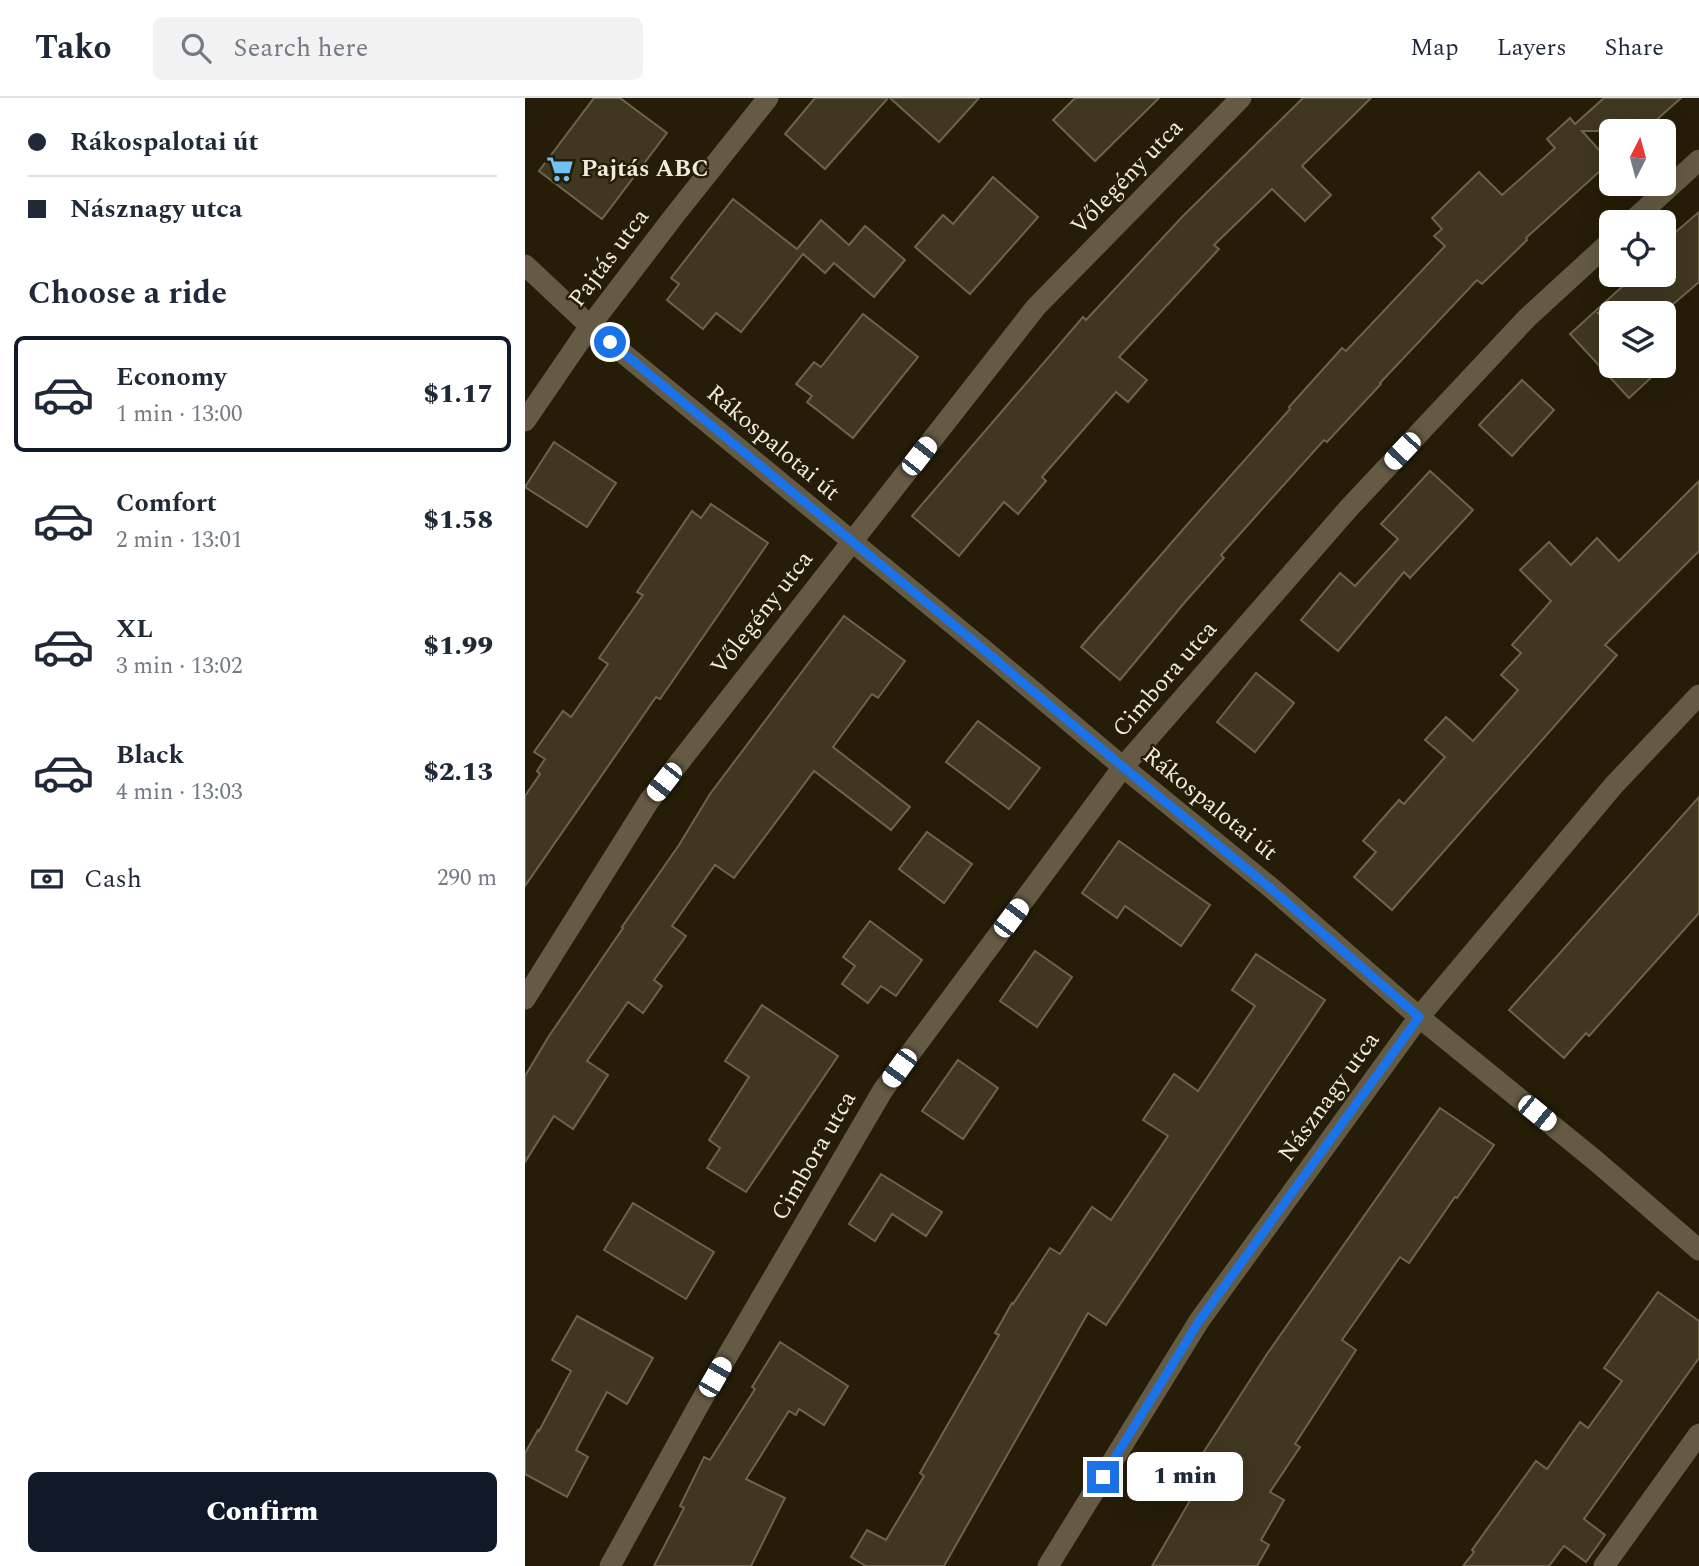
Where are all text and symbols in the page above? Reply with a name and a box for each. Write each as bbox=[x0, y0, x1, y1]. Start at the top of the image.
search box bbox=[153, 17, 643, 80]
text: Tako bbox=[35, 23, 111, 73]
text: Search here bbox=[233, 28, 368, 68]
icon: search bbox=[177, 29, 215, 67]
text: Map bbox=[1410, 30, 1459, 66]
text: Layers bbox=[1497, 30, 1567, 66]
text: Share bbox=[1605, 30, 1664, 66]
street label: Vőlegény utca bbox=[1062, 111, 1192, 243]
north arrow bbox=[1599, 119, 1677, 196]
map controls bbox=[1599, 119, 1676, 378]
text: Rákospalotai út bbox=[70, 122, 258, 162]
place label: Pajtás ABC bbox=[581, 151, 709, 187]
supermarket icon: Pajtás ABC bbox=[545, 154, 575, 184]
text: Násznagy utca bbox=[70, 189, 242, 229]
street label: Pajtás utca bbox=[560, 201, 658, 315]
button: locate bbox=[1599, 210, 1676, 287]
text: Choose a ride bbox=[28, 269, 227, 318]
button: layers bbox=[1599, 301, 1676, 378]
route start bbox=[594, 326, 626, 358]
text: Economy bbox=[116, 357, 226, 397]
icon: car bbox=[32, 363, 95, 426]
text: $1.17 bbox=[423, 374, 493, 414]
street label: Rákospalotai út bbox=[698, 376, 848, 510]
text: 1 min · 13:00 bbox=[116, 397, 243, 432]
car bbox=[1380, 428, 1425, 474]
car bbox=[898, 433, 941, 479]
text: Comfort bbox=[116, 483, 217, 523]
icon: car bbox=[32, 489, 95, 552]
text: $1.58 bbox=[423, 500, 493, 540]
text: 2 min · 13:01 bbox=[116, 523, 243, 558]
street label: Vőlegény utca bbox=[702, 543, 822, 683]
text: XL bbox=[116, 609, 153, 649]
street label: Cimbora utca bbox=[1104, 612, 1226, 745]
icon: car bbox=[32, 615, 95, 678]
text: $1.99 bbox=[423, 626, 493, 666]
text: 3 min · 13:02 bbox=[116, 649, 243, 684]
text: Black bbox=[116, 735, 184, 775]
street label: Rákospalotai út bbox=[1135, 738, 1285, 870]
icon: car bbox=[32, 741, 95, 804]
text: $2.13 bbox=[423, 752, 493, 792]
car bbox=[643, 759, 686, 805]
text: 4 min · 13:03 bbox=[116, 775, 243, 810]
text: Cash bbox=[84, 859, 142, 899]
icon: cash bbox=[28, 860, 66, 898]
text: 290 m bbox=[437, 861, 497, 896]
car bbox=[990, 895, 1033, 941]
street label: Násznagy utca bbox=[1269, 1024, 1389, 1170]
car bbox=[879, 1045, 920, 1091]
street label: Cimbora utca bbox=[762, 1084, 866, 1228]
car bbox=[1515, 1092, 1560, 1134]
car bbox=[696, 1354, 735, 1400]
callout: 1 min bbox=[1127, 1452, 1243, 1502]
text: 1 min bbox=[1153, 1459, 1217, 1494]
route end bbox=[1087, 1461, 1119, 1493]
button: Confirm bbox=[28, 1472, 497, 1552]

